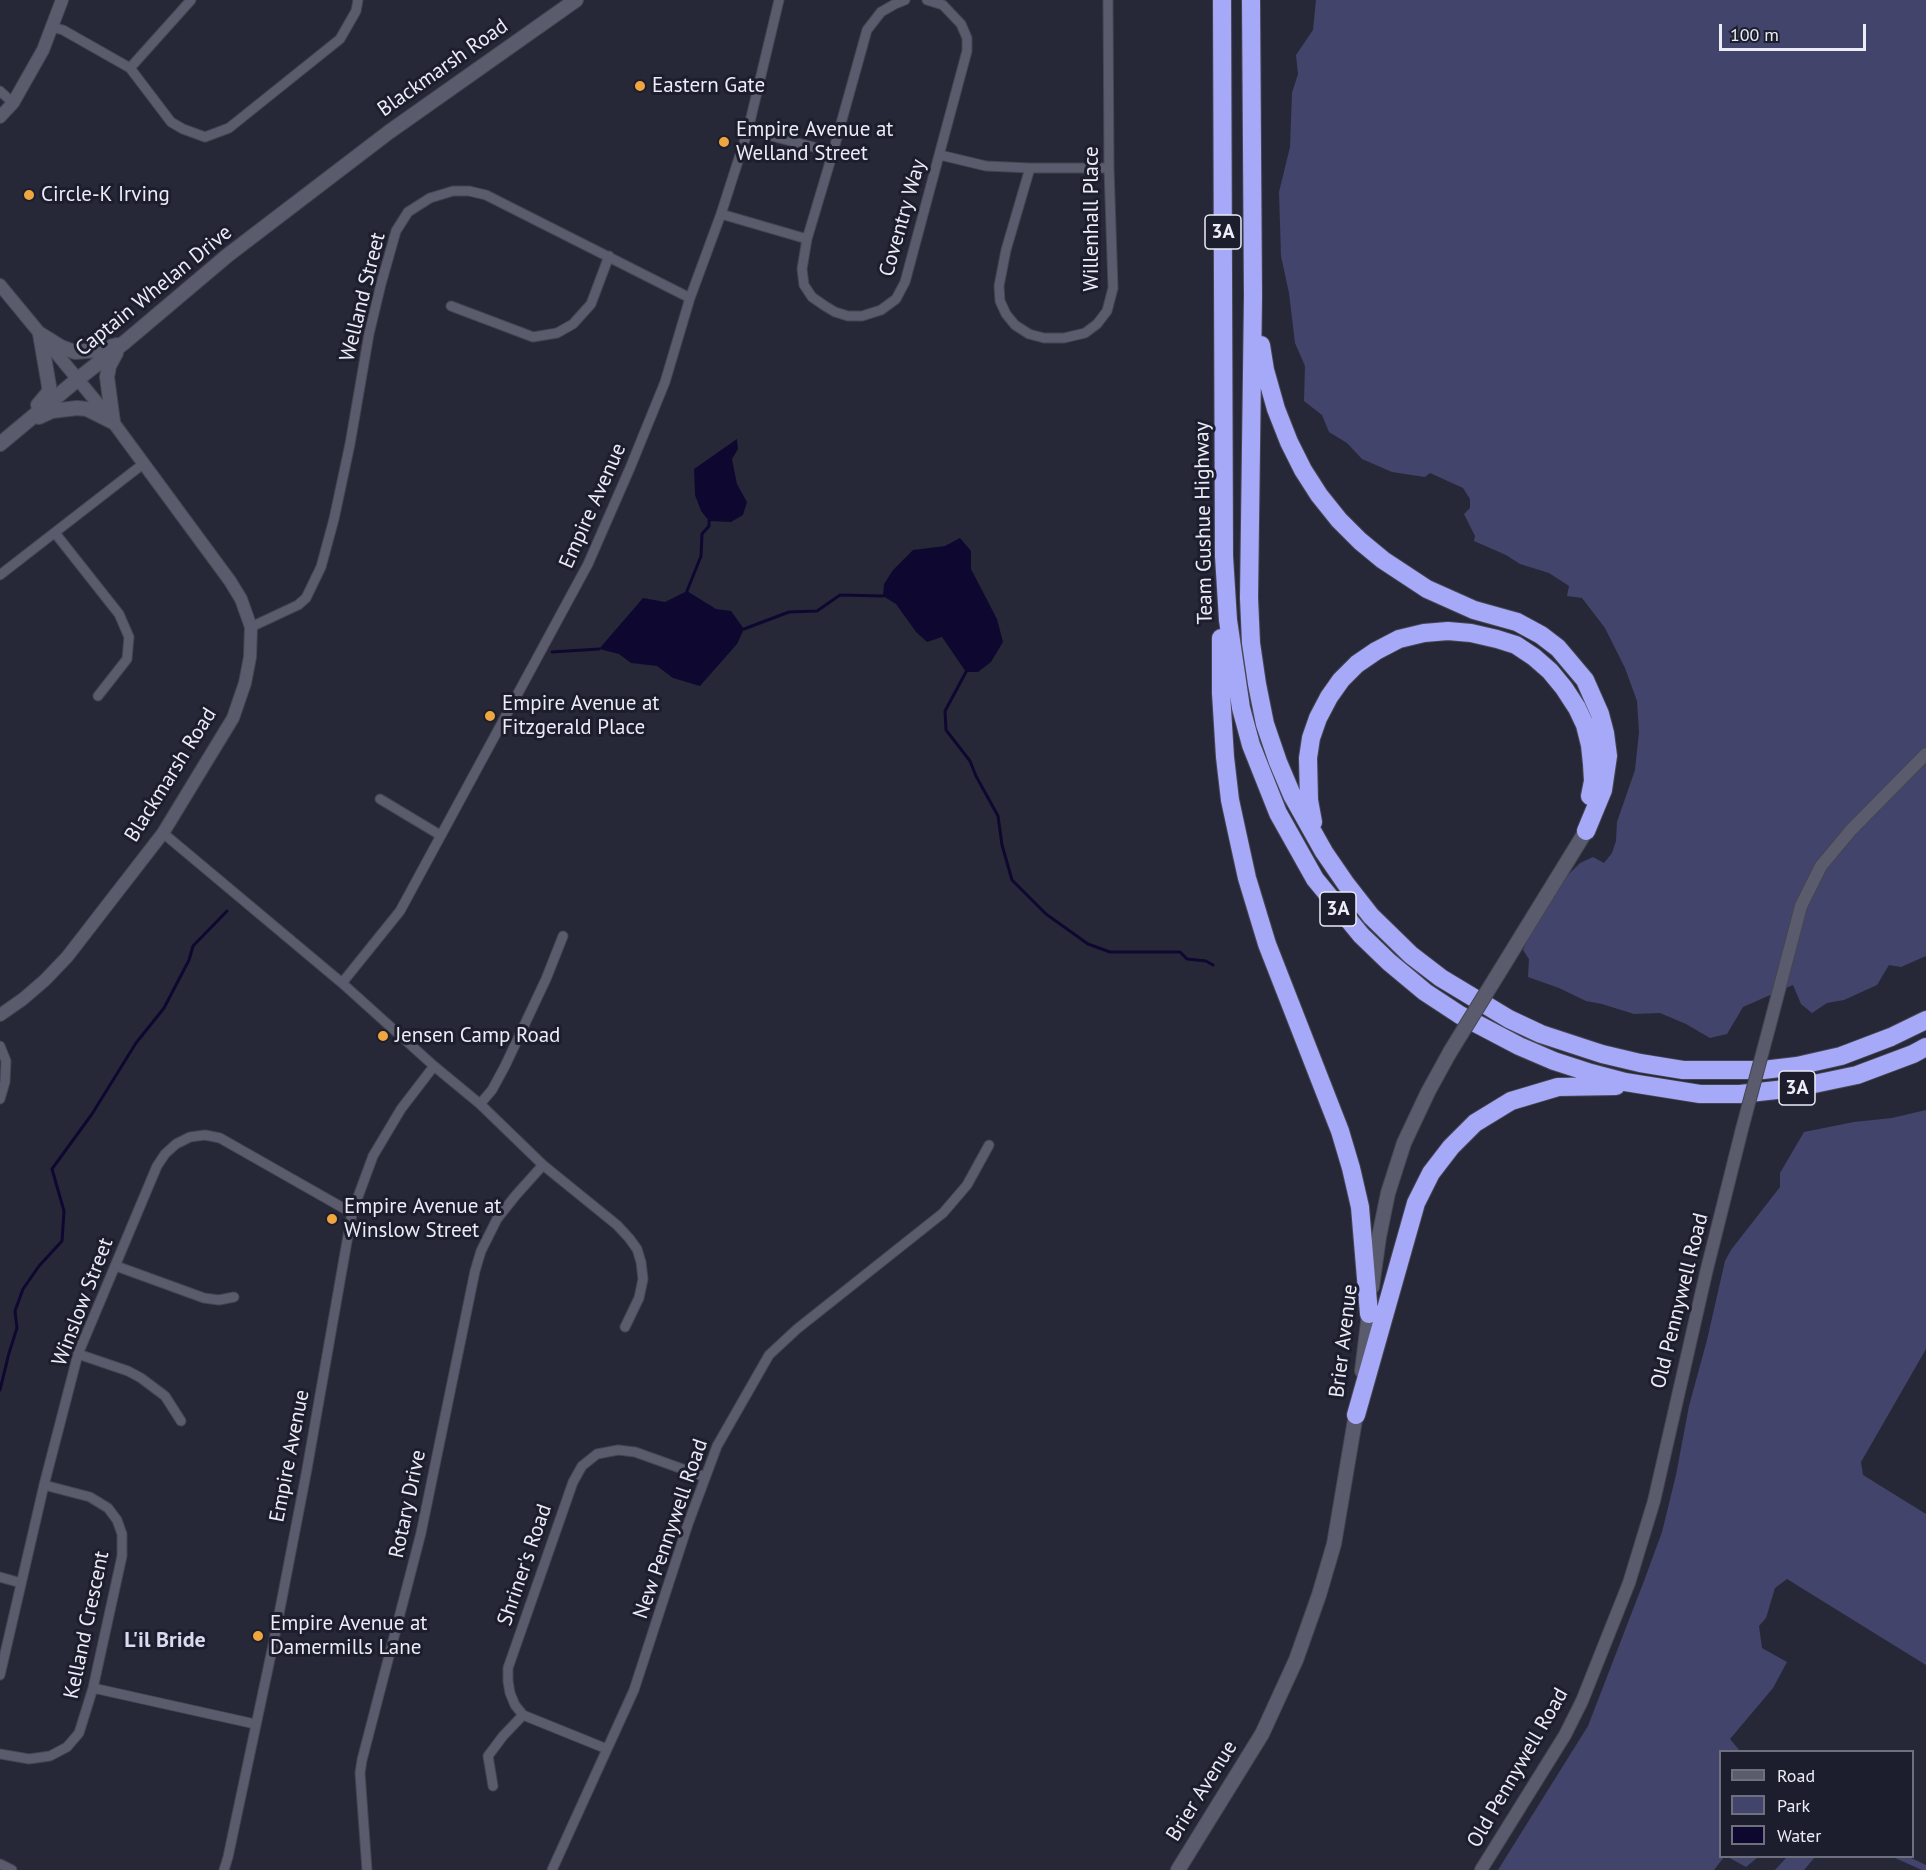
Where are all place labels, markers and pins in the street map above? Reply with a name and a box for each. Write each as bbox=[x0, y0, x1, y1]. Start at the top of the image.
place label: Eastern Gate bbox=[652, 73, 765, 99]
marker: Eastern Gate bbox=[633, 79, 647, 93]
place label: Empire Avenue at Welland Street bbox=[736, 117, 893, 167]
marker: Empire Avenue at Welland Street bbox=[717, 135, 731, 149]
place label: Circle-K Irving bbox=[41, 182, 170, 208]
marker: Circle-K Irving bbox=[22, 188, 36, 202]
place label: Empire Avenue at Fitzgerald Place bbox=[502, 691, 659, 741]
marker: Empire Avenue at Fitzgerald Place bbox=[483, 709, 497, 723]
place label: Jensen Camp Road bbox=[395, 1023, 560, 1049]
marker: Jensen Camp Road bbox=[376, 1029, 390, 1043]
place label: Empire Avenue at Winslow Street bbox=[344, 1194, 501, 1244]
marker: Empire Avenue at Winslow Street bbox=[325, 1212, 339, 1226]
place label: Empire Avenue at Damermills Lane bbox=[270, 1611, 427, 1661]
marker: Empire Avenue at Damermills Lane bbox=[251, 1629, 265, 1643]

